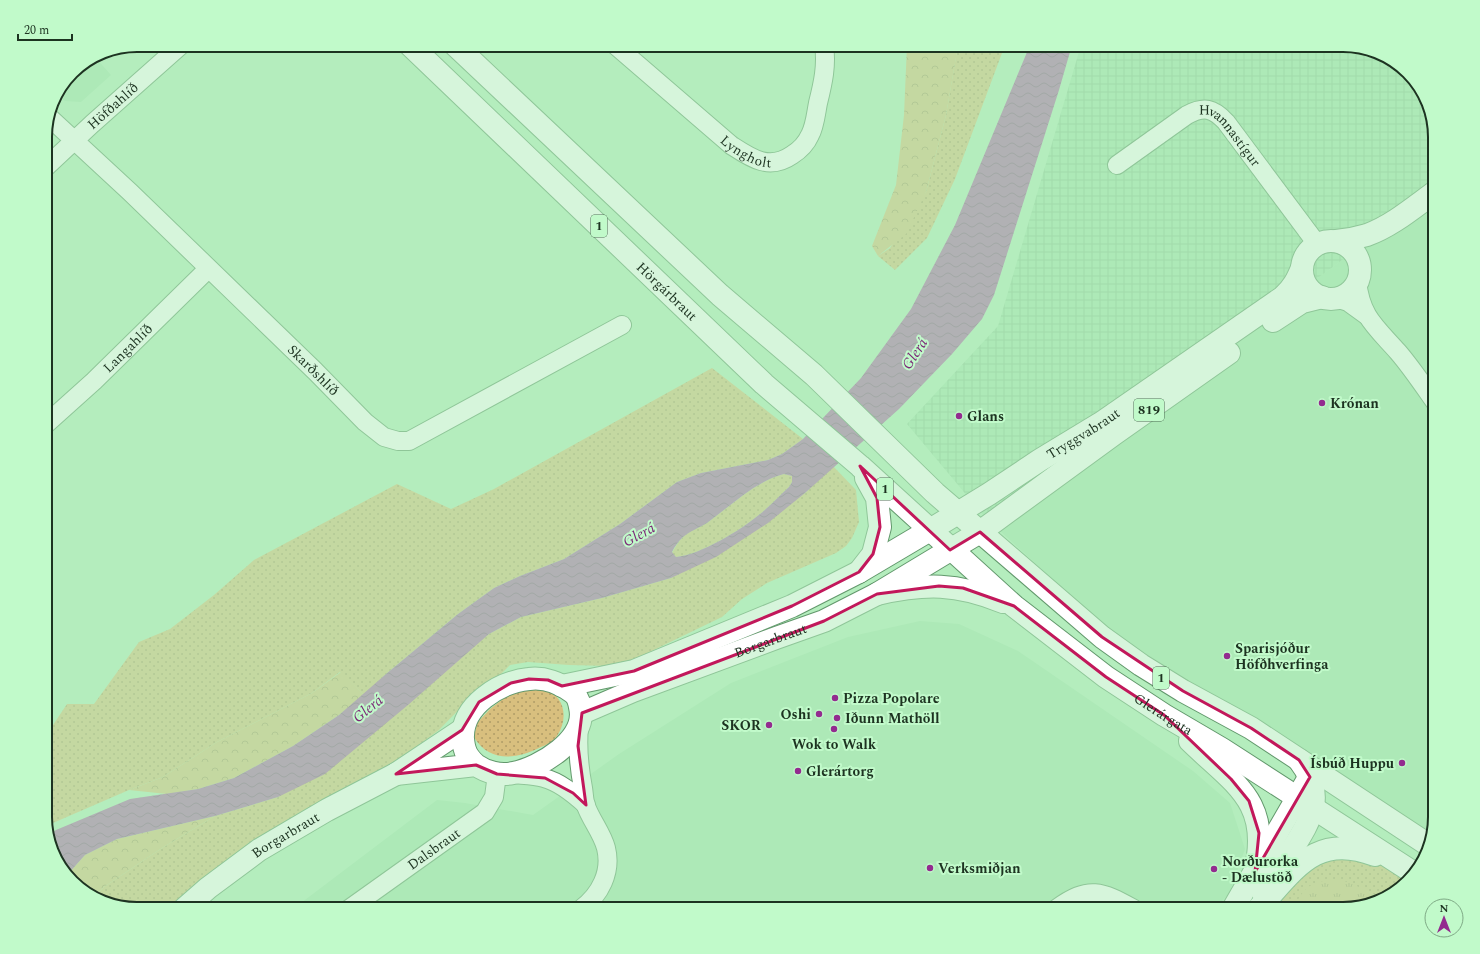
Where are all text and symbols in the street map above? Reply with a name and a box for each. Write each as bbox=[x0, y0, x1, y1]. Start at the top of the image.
scale bar bbox=[18, 16, 72, 42]
text: 20 m bbox=[24, 21, 49, 40]
street label: Höfðahlíð bbox=[82, 77, 143, 134]
street label: Hvannastígur bbox=[1199, 99, 1266, 171]
street label: Lyngholt bbox=[716, 130, 772, 173]
road number: 1 bbox=[591, 215, 607, 237]
street label: Hörgárbraut bbox=[632, 257, 702, 326]
street label: Langahlíð bbox=[98, 319, 157, 377]
water label: Glerá bbox=[896, 333, 934, 374]
street label: Skarðshlíð bbox=[283, 339, 344, 400]
place label: Krónan bbox=[1330, 393, 1379, 414]
marker: Krónan bbox=[1317, 398, 1327, 408]
road number: 819 bbox=[1134, 399, 1164, 421]
street label: Tryggvabraut bbox=[1042, 403, 1124, 464]
place label: Glans bbox=[967, 406, 1004, 427]
marker: Glans bbox=[954, 411, 964, 421]
road number: 1 bbox=[877, 478, 893, 500]
water label: Glerá bbox=[619, 517, 660, 553]
street label: Borgarbraut bbox=[731, 617, 809, 663]
place label: Sparisjóður Höfðhverfinga bbox=[1235, 638, 1329, 675]
marker: Sparisjóður Höfðhverfinga bbox=[1222, 651, 1232, 661]
road number: 1 bbox=[1153, 667, 1169, 689]
place label: Pizza Popolare bbox=[843, 688, 940, 709]
street label: Glerárgata bbox=[1130, 688, 1197, 740]
water label: Glerá bbox=[348, 689, 389, 729]
marker: Pizza Popolare bbox=[830, 693, 840, 703]
place label: Oshi bbox=[781, 704, 811, 725]
place label: Iðunn Mathöll bbox=[845, 708, 940, 729]
marker: Oshi bbox=[814, 709, 824, 719]
marker: Iðunn Mathöll bbox=[832, 713, 842, 723]
place label: SKOR bbox=[721, 715, 762, 736]
marker: SKOR bbox=[764, 720, 774, 730]
marker: Wok to Walk bbox=[829, 724, 839, 734]
place label: Wok to Walk bbox=[792, 734, 877, 755]
place label: Ísbúð Huppu bbox=[1310, 753, 1395, 774]
marker: Ísbúð Huppu bbox=[1397, 758, 1407, 768]
place label: Glerártorg bbox=[806, 761, 874, 782]
marker: Glerártorg bbox=[793, 766, 803, 776]
street label: Borgarbraut bbox=[247, 806, 323, 863]
street label: Dalsbraut bbox=[403, 822, 465, 875]
place label: Norðurorka - Dælustöð bbox=[1222, 851, 1299, 888]
place label: Verksmiðjan bbox=[938, 858, 1021, 879]
marker: Verksmiðjan bbox=[925, 863, 935, 873]
marker: Norðurorka - Dælustöð bbox=[1209, 864, 1219, 874]
north arrow bbox=[1424, 898, 1464, 938]
text: N bbox=[1440, 900, 1449, 917]

